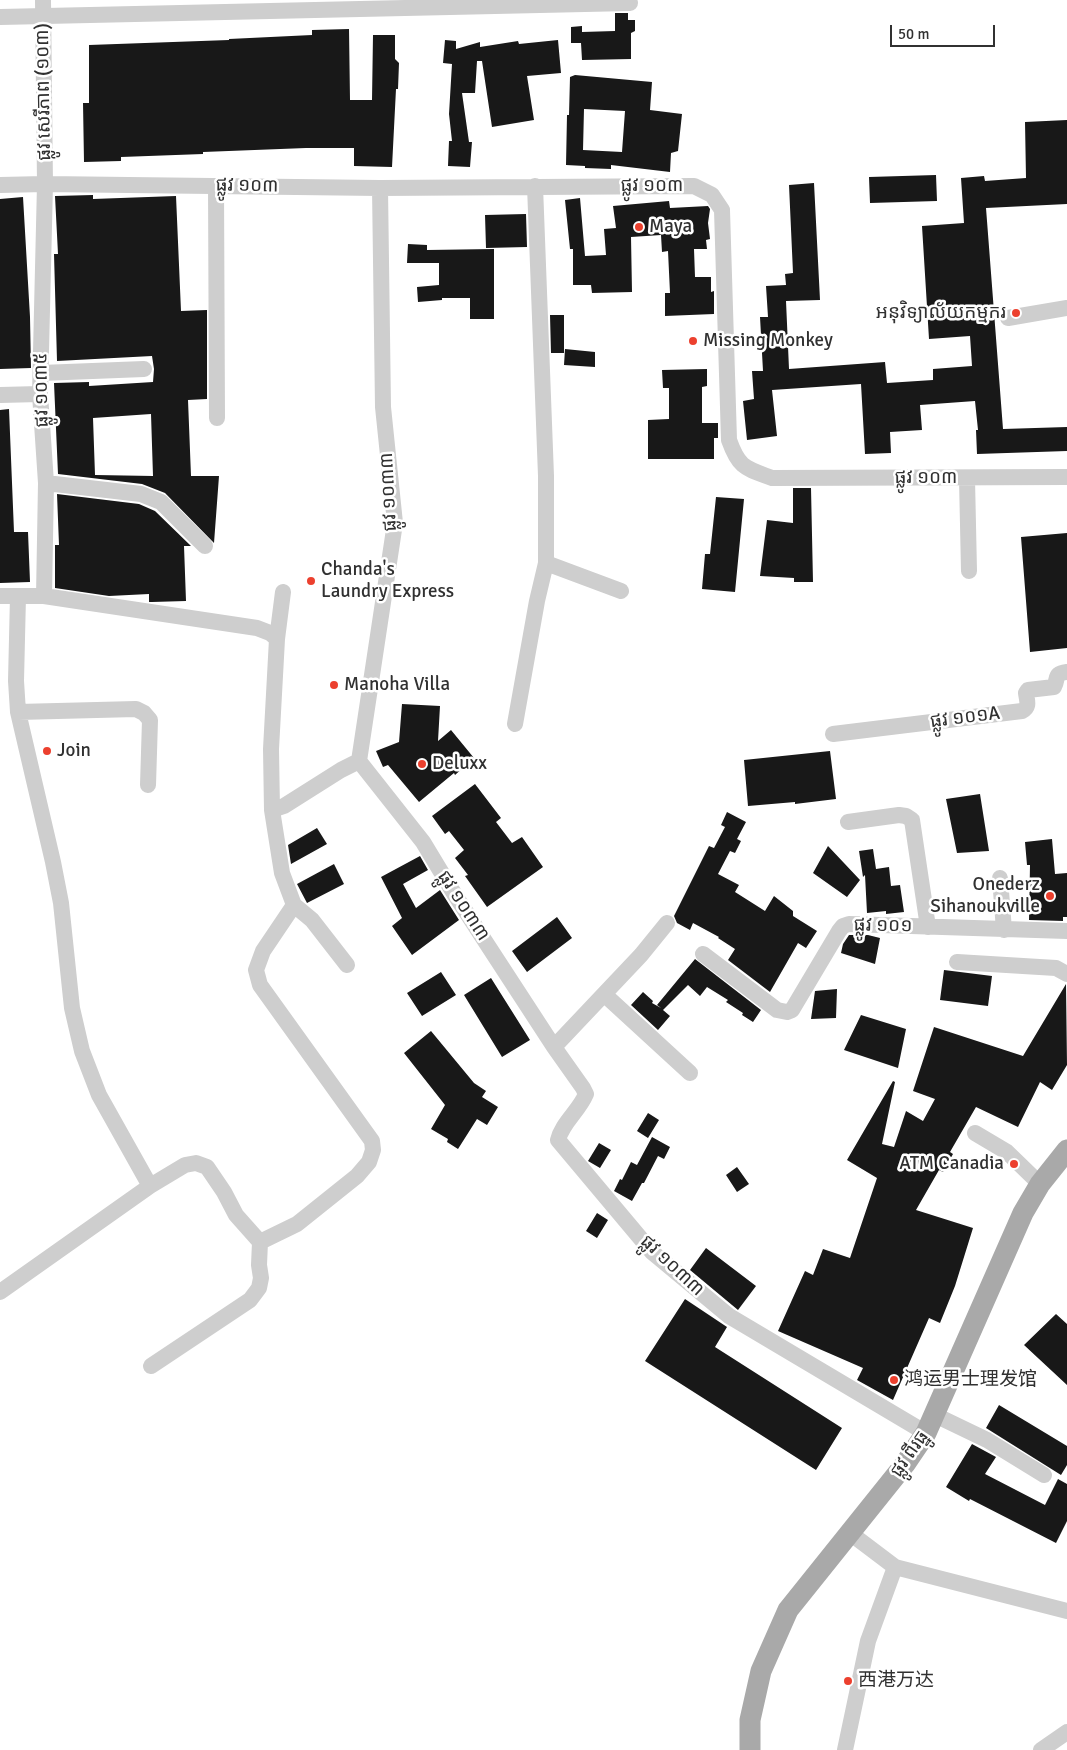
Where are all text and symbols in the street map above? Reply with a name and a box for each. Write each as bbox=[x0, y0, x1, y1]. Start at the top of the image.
scale bar bbox=[892, 15, 997, 47]
street label: ផ្លូវ សេរីភាព (១០៣) bbox=[31, 23, 57, 161]
text: 50 m bbox=[898, 25, 929, 43]
street label: ផ្លូវ ១០៣ bbox=[215, 174, 279, 198]
street label: ផ្លូវ ១០៣ bbox=[621, 175, 683, 197]
place label: Maya bbox=[649, 216, 692, 238]
marker: Maya bbox=[633, 221, 645, 233]
place label: អនុវិទ្យាល័យកម្មករ bbox=[876, 302, 1006, 324]
marker: អនុវិទ្យាល័យកម្មករ bbox=[1010, 307, 1022, 319]
place label: Missing Monkey bbox=[703, 330, 833, 352]
marker: Missing Monkey bbox=[687, 335, 699, 347]
street label: ផ្លូវ ១០៣៥ bbox=[30, 352, 54, 428]
street label: ផ្លូវ ១០៣៣ bbox=[376, 452, 402, 532]
street label: ផ្លូវ ១០៣ bbox=[895, 467, 957, 489]
place label: Chanda's Laundry Express bbox=[321, 559, 454, 603]
marker: Chanda's Laundry Express bbox=[305, 575, 317, 587]
place label: Manoha Villa bbox=[344, 674, 450, 696]
marker: Manoha Villa bbox=[328, 679, 340, 691]
street label: ផ្លូវ ១០១A bbox=[929, 702, 1001, 734]
place label: Join bbox=[57, 740, 91, 762]
marker: Join bbox=[41, 745, 53, 757]
place label: Deluxx bbox=[432, 753, 487, 775]
marker: Deluxx bbox=[416, 758, 428, 770]
street label: ផ្លូវ ១០៣៣ bbox=[432, 867, 494, 945]
place label: Onederz Sihanoukville bbox=[930, 874, 1040, 918]
marker: Onederz Sihanoukville bbox=[1044, 890, 1056, 902]
street label: ផ្លូវ ១០១ bbox=[853, 914, 913, 938]
place label: ATM Canadia bbox=[899, 1153, 1004, 1175]
marker: ATM Canadia bbox=[1008, 1158, 1020, 1170]
street label: ផ្លូវ ១០៣៣ bbox=[635, 1231, 709, 1301]
place label: 鸿运男士理发馆 bbox=[904, 1369, 1037, 1391]
marker: 鸿运男士理发馆 bbox=[888, 1374, 900, 1386]
street label: ផ្លូវ ពីរធ្នូ bbox=[886, 1426, 934, 1482]
place label: 西港万达 bbox=[858, 1670, 934, 1692]
marker: 西港万达 bbox=[842, 1675, 854, 1687]

